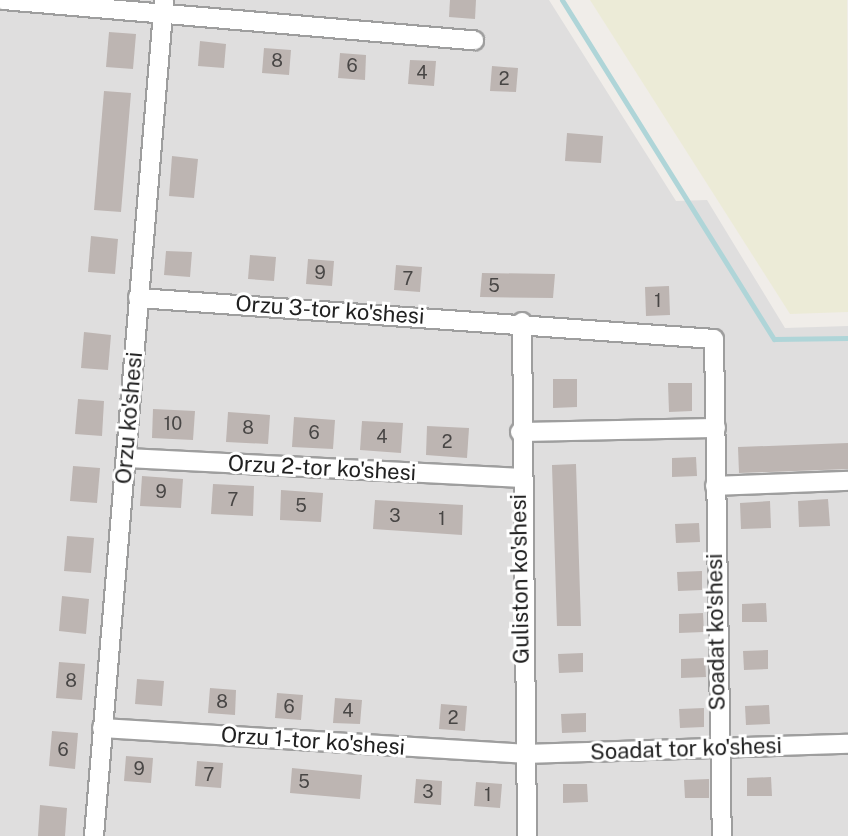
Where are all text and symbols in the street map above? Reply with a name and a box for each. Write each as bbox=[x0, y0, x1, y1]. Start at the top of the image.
house number: 8 bbox=[271, 50, 283, 72]
house number: 6 bbox=[346, 55, 358, 77]
house number: 4 bbox=[416, 62, 428, 84]
house number: 2 bbox=[499, 68, 509, 90]
house number: 9 bbox=[314, 262, 326, 284]
house number: 7 bbox=[403, 268, 413, 290]
house number: 5 bbox=[488, 275, 500, 297]
street label: Orzu 3-tor ko'shesi bbox=[235, 290, 425, 330]
house number: 1 bbox=[654, 290, 662, 312]
street label: Orzu ko'shesi bbox=[110, 351, 148, 485]
house number: 10 bbox=[164, 413, 182, 435]
house number: 8 bbox=[242, 417, 254, 439]
house number: 6 bbox=[308, 422, 320, 444]
house number: 4 bbox=[376, 426, 388, 448]
house number: 2 bbox=[442, 431, 452, 453]
street label: Orzu 2-tor ko'shesi bbox=[227, 450, 417, 486]
house number: 9 bbox=[155, 481, 167, 503]
house number: 7 bbox=[228, 489, 238, 511]
street label: Guliston ko'shesi bbox=[505, 494, 535, 664]
house number: 5 bbox=[295, 495, 307, 517]
house number: 3 bbox=[389, 505, 401, 527]
house number: 1 bbox=[438, 508, 446, 530]
street label: Soadat ko'shesi bbox=[701, 553, 731, 711]
house number: 8 bbox=[65, 670, 77, 692]
house number: 8 bbox=[216, 691, 228, 713]
house number: 6 bbox=[283, 696, 295, 718]
house number: 4 bbox=[342, 700, 354, 722]
house number: 2 bbox=[448, 707, 458, 729]
street label: Orzu 1-tor ko'shesi bbox=[220, 721, 406, 761]
street label: Soadat tor ko'shesi bbox=[590, 732, 782, 766]
house number: 6 bbox=[57, 739, 69, 761]
house number: 9 bbox=[133, 758, 145, 780]
house number: 7 bbox=[204, 764, 214, 786]
house number: 5 bbox=[298, 771, 310, 793]
house number: 3 bbox=[422, 781, 434, 803]
house number: 1 bbox=[484, 784, 492, 806]

